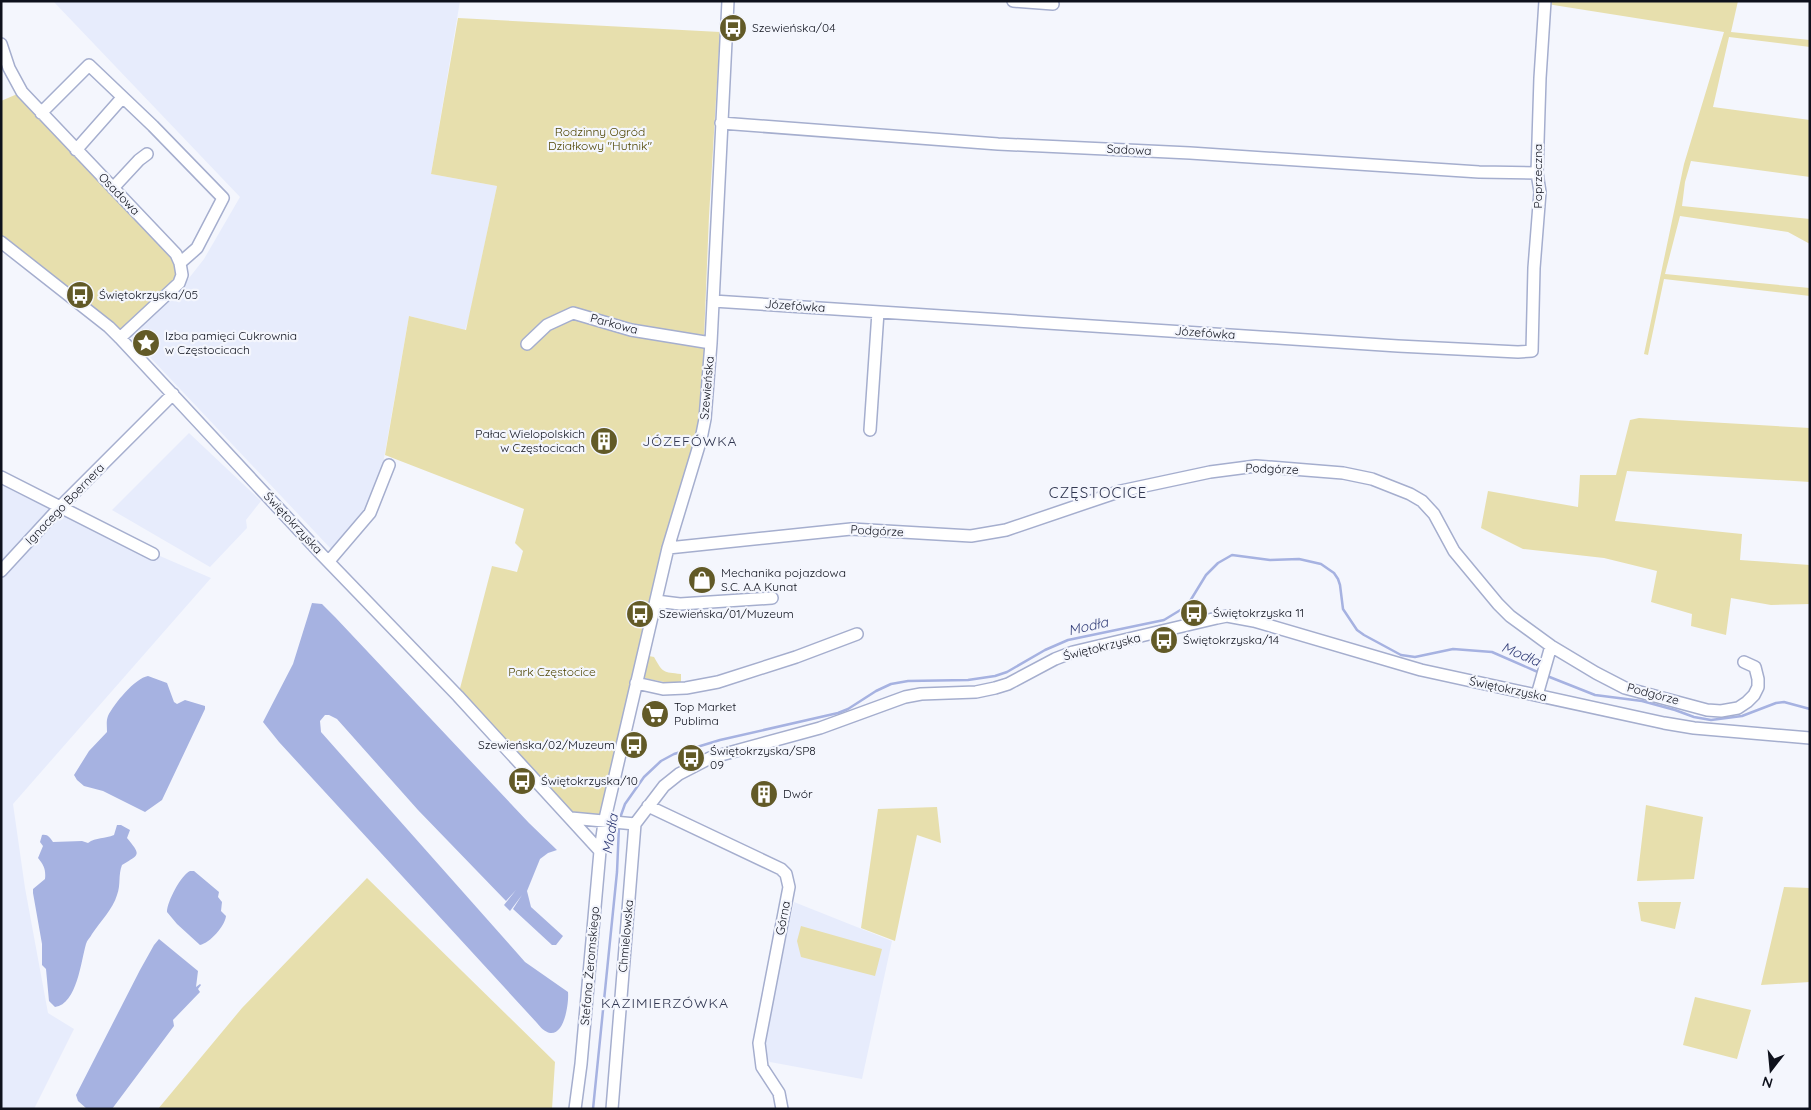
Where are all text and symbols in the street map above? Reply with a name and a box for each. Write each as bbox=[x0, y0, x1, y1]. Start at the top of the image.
bus stop icon: Szewieńska/04 bbox=[718, 13, 748, 43]
place label: Szewieńska/04 bbox=[752, 20, 835, 35]
park label: Rodzinny Ogród Działkowy "Hutnik" bbox=[548, 124, 652, 153]
street label: Sadowa bbox=[1106, 141, 1152, 158]
street label: Poprzeczna bbox=[1530, 144, 1545, 208]
street label: Osadowa bbox=[96, 169, 143, 218]
bus stop icon: Świętokrzyska/05 bbox=[65, 280, 95, 310]
place label: Świętokrzyska/05 bbox=[99, 287, 198, 302]
street label: Józefówka bbox=[764, 296, 826, 315]
street label: Parkowa bbox=[589, 310, 640, 337]
street label: Józefówka bbox=[1174, 323, 1236, 342]
place icon: Izba pamięci Cukrownia w Częstocicach bbox=[131, 328, 161, 358]
place label: Izba pamięci Cukrownia w Częstocicach bbox=[165, 328, 297, 357]
street label: Szewieńska bbox=[696, 356, 717, 420]
place label: Pałac Wielopolskich w Częstocicach bbox=[475, 426, 585, 455]
building icon: Pałac Wielopolskich w Częstocicach bbox=[589, 426, 619, 456]
district label: JÓZEFÓWKA bbox=[642, 432, 738, 450]
street label: Ignacego Boernera bbox=[22, 460, 107, 547]
street label: Podgórze bbox=[1245, 460, 1299, 477]
district label: CZĘSTOCICE bbox=[1049, 483, 1147, 502]
street label: Świętokrzyska bbox=[261, 489, 326, 557]
street label: Podgórze bbox=[850, 522, 904, 539]
shop icon: Mechanika pojazdowa S.C. A.A Kunat bbox=[687, 565, 717, 595]
place label: Mechanika pojazdowa S.C. A.A Kunat bbox=[721, 565, 846, 594]
bus stop icon: Świętokrzyska 11 bbox=[1179, 598, 1209, 628]
bus stop icon: Szewieńska/01/Muzeum bbox=[625, 599, 655, 629]
place label: Świętokrzyska 11 bbox=[1213, 605, 1304, 620]
place label: Szewieńska/01/Muzeum bbox=[659, 606, 794, 621]
water label: Modła bbox=[1066, 612, 1111, 639]
bus stop icon: Świętokrzyska/14 bbox=[1149, 625, 1179, 655]
street label: Świętokrzyska bbox=[1062, 630, 1142, 663]
place label: Świętokrzyska/14 bbox=[1183, 632, 1279, 647]
water label: Modła bbox=[1499, 638, 1544, 671]
park label: Park Częstocice bbox=[508, 664, 596, 679]
street label: Świętokrzyska bbox=[1468, 673, 1548, 704]
street label: Podgórze bbox=[1625, 679, 1681, 708]
supermarket icon: Top Market Publima bbox=[640, 699, 670, 729]
place label: Top Market Publima bbox=[674, 699, 736, 728]
bus stop icon: Szewieńska/02/Muzeum bbox=[619, 730, 649, 760]
place label: Szewieńska/02/Muzeum bbox=[478, 737, 615, 752]
bus stop icon: Świętokrzyska/SP8 09 bbox=[676, 743, 706, 773]
place label: Świętokrzyska/SP8 09 bbox=[710, 743, 816, 772]
bus stop icon: Świętokrzyska/10 bbox=[507, 766, 537, 796]
place label: Świętokrzyska/10 bbox=[541, 773, 638, 788]
building icon: Dwór bbox=[749, 779, 779, 809]
place label: Dwór bbox=[783, 786, 813, 801]
water label: Modła bbox=[598, 811, 622, 855]
street label: Chmielowska bbox=[615, 899, 636, 973]
street label: Górna bbox=[772, 900, 793, 936]
street label: Stefana Żeromskiego bbox=[577, 906, 602, 1026]
district label: KAZIMIERZÓWKA bbox=[601, 994, 729, 1012]
north arrow bbox=[1746, 1045, 1796, 1095]
text: N bbox=[1760, 1072, 1775, 1093]

